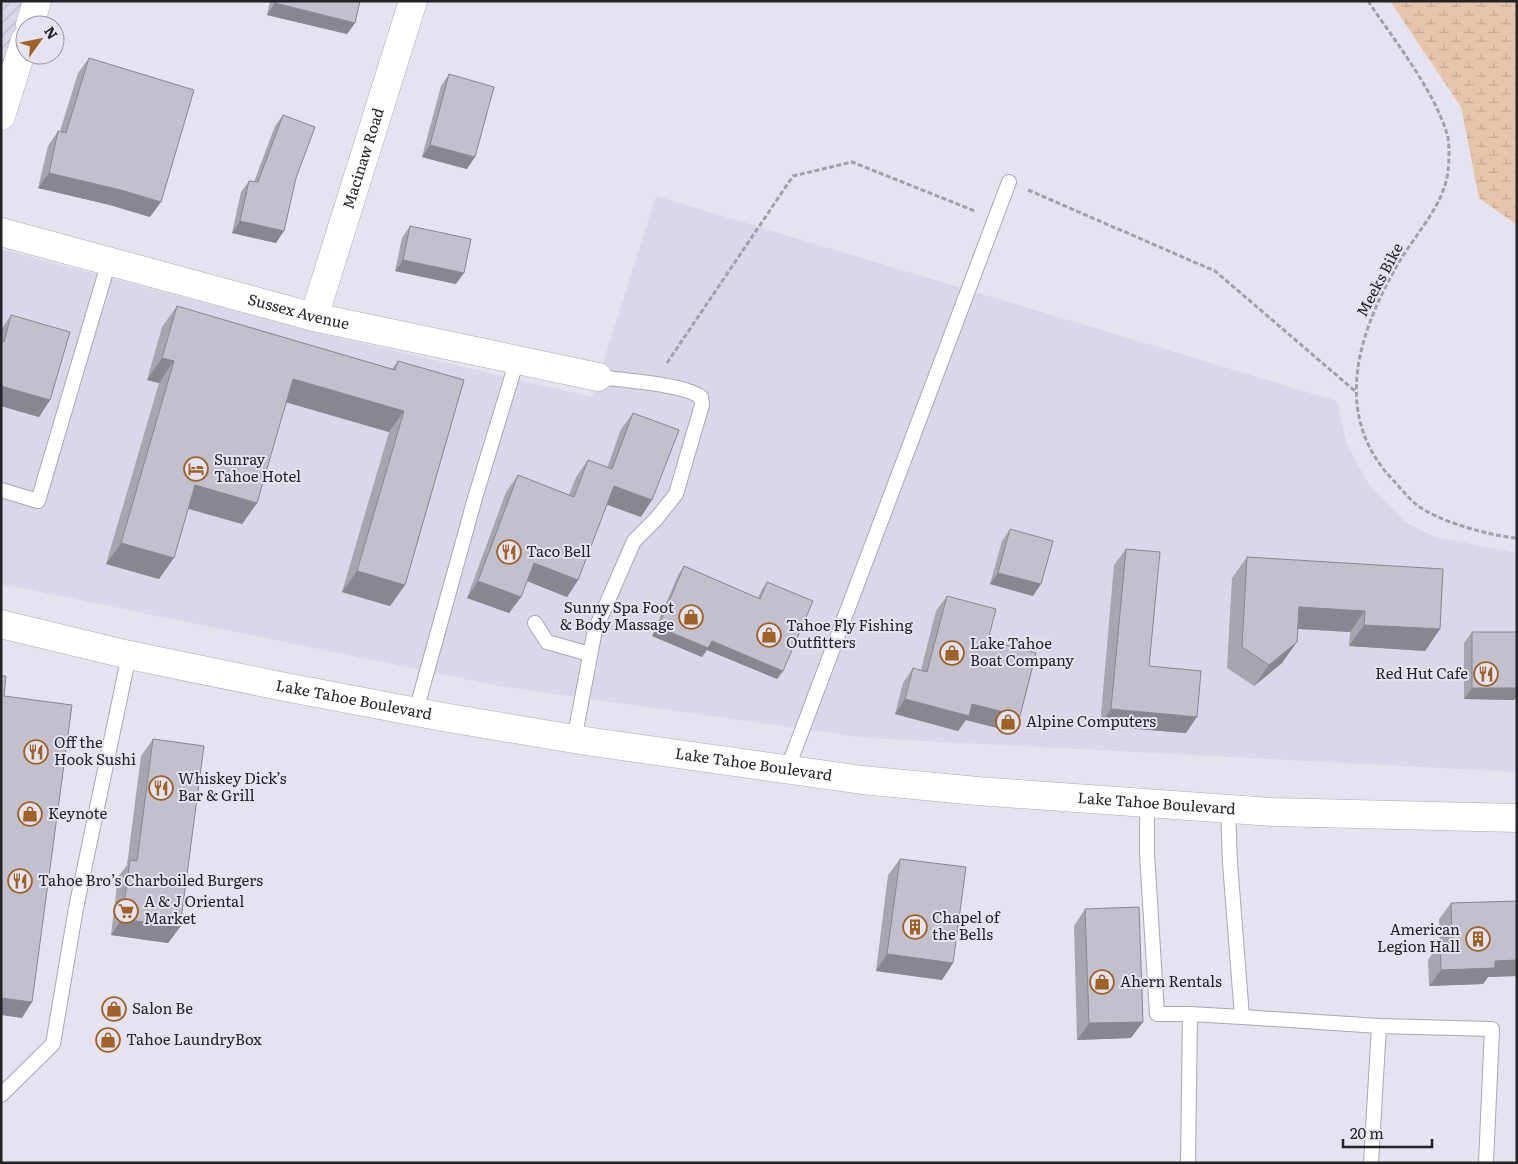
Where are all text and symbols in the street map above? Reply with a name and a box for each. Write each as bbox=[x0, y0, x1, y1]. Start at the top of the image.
north arrow bbox=[15, 15, 65, 65]
text: N bbox=[40, 22, 63, 43]
street label: Macinaw Road bbox=[336, 105, 389, 212]
street label: Meeks Bike bbox=[1350, 238, 1408, 320]
street label: Sussex Avenue bbox=[245, 287, 352, 334]
place label: Sunray Tahoe Hotel bbox=[214, 447, 301, 487]
hotel icon: Sunray Tahoe Hotel bbox=[183, 456, 209, 482]
restaurant icon: Taco Bell bbox=[496, 539, 522, 565]
place label: Taco Bell bbox=[526, 539, 591, 562]
place label: Sunny Spa Foot & Body Massage bbox=[560, 595, 674, 635]
shop icon: Sunny Spa Foot & Body Massage bbox=[678, 604, 704, 630]
place label: Tahoe Fly Fishing Outfitters bbox=[786, 613, 913, 653]
shop icon: Tahoe Fly Fishing Outfitters bbox=[756, 622, 782, 648]
place label: Lake Tahoe Boat Company bbox=[970, 631, 1074, 671]
shop icon: Lake Tahoe Boat Company bbox=[939, 640, 965, 666]
place label: Red Hut Cafe bbox=[1375, 661, 1468, 684]
restaurant icon: Red Hut Cafe bbox=[1473, 661, 1499, 687]
street label: Lake Tahoe Boulevard bbox=[274, 672, 434, 725]
shop icon: Alpine Computers bbox=[995, 709, 1021, 735]
place label: Alpine Computers bbox=[1026, 709, 1156, 732]
place label: Off the Hook Sushi bbox=[54, 730, 136, 770]
restaurant icon: Off the Hook Sushi bbox=[23, 739, 49, 765]
street label: Lake Tahoe Boulevard bbox=[674, 741, 834, 786]
place label: Whiskey Dick’s Bar & Grill bbox=[178, 766, 287, 806]
restaurant icon: Whiskey Dick’s Bar & Grill bbox=[148, 775, 174, 801]
street label: Lake Tahoe Boulevard bbox=[1077, 785, 1236, 819]
shop icon: Keynote bbox=[17, 801, 43, 827]
place label: Keynote bbox=[48, 801, 108, 824]
restaurant icon: Tahoe Bro’s Charboiled Burgers bbox=[7, 868, 33, 894]
place label: Tahoe Bro’s Charboiled Burgers bbox=[38, 868, 263, 891]
place label: A & J Oriental Market bbox=[144, 889, 244, 929]
supermarket icon: A & J Oriental Market bbox=[113, 898, 139, 924]
place label: Chapel of the Bells bbox=[932, 905, 1001, 945]
building icon: Chapel of the Bells bbox=[902, 914, 928, 940]
place label: American Legion Hall bbox=[1377, 917, 1460, 957]
building icon: American Legion Hall bbox=[1465, 926, 1491, 952]
shop icon: Ahern Rentals bbox=[1089, 969, 1115, 995]
place label: Ahern Rentals bbox=[1120, 969, 1222, 992]
shop icon: Salon Be bbox=[101, 996, 127, 1022]
place label: Salon Be bbox=[132, 996, 193, 1019]
shop icon: Tahoe LaundryBox bbox=[95, 1027, 121, 1053]
place label: Tahoe LaundryBox bbox=[126, 1027, 262, 1050]
scale bar bbox=[1343, 1116, 1432, 1148]
text: 20 m bbox=[1350, 1121, 1384, 1144]

